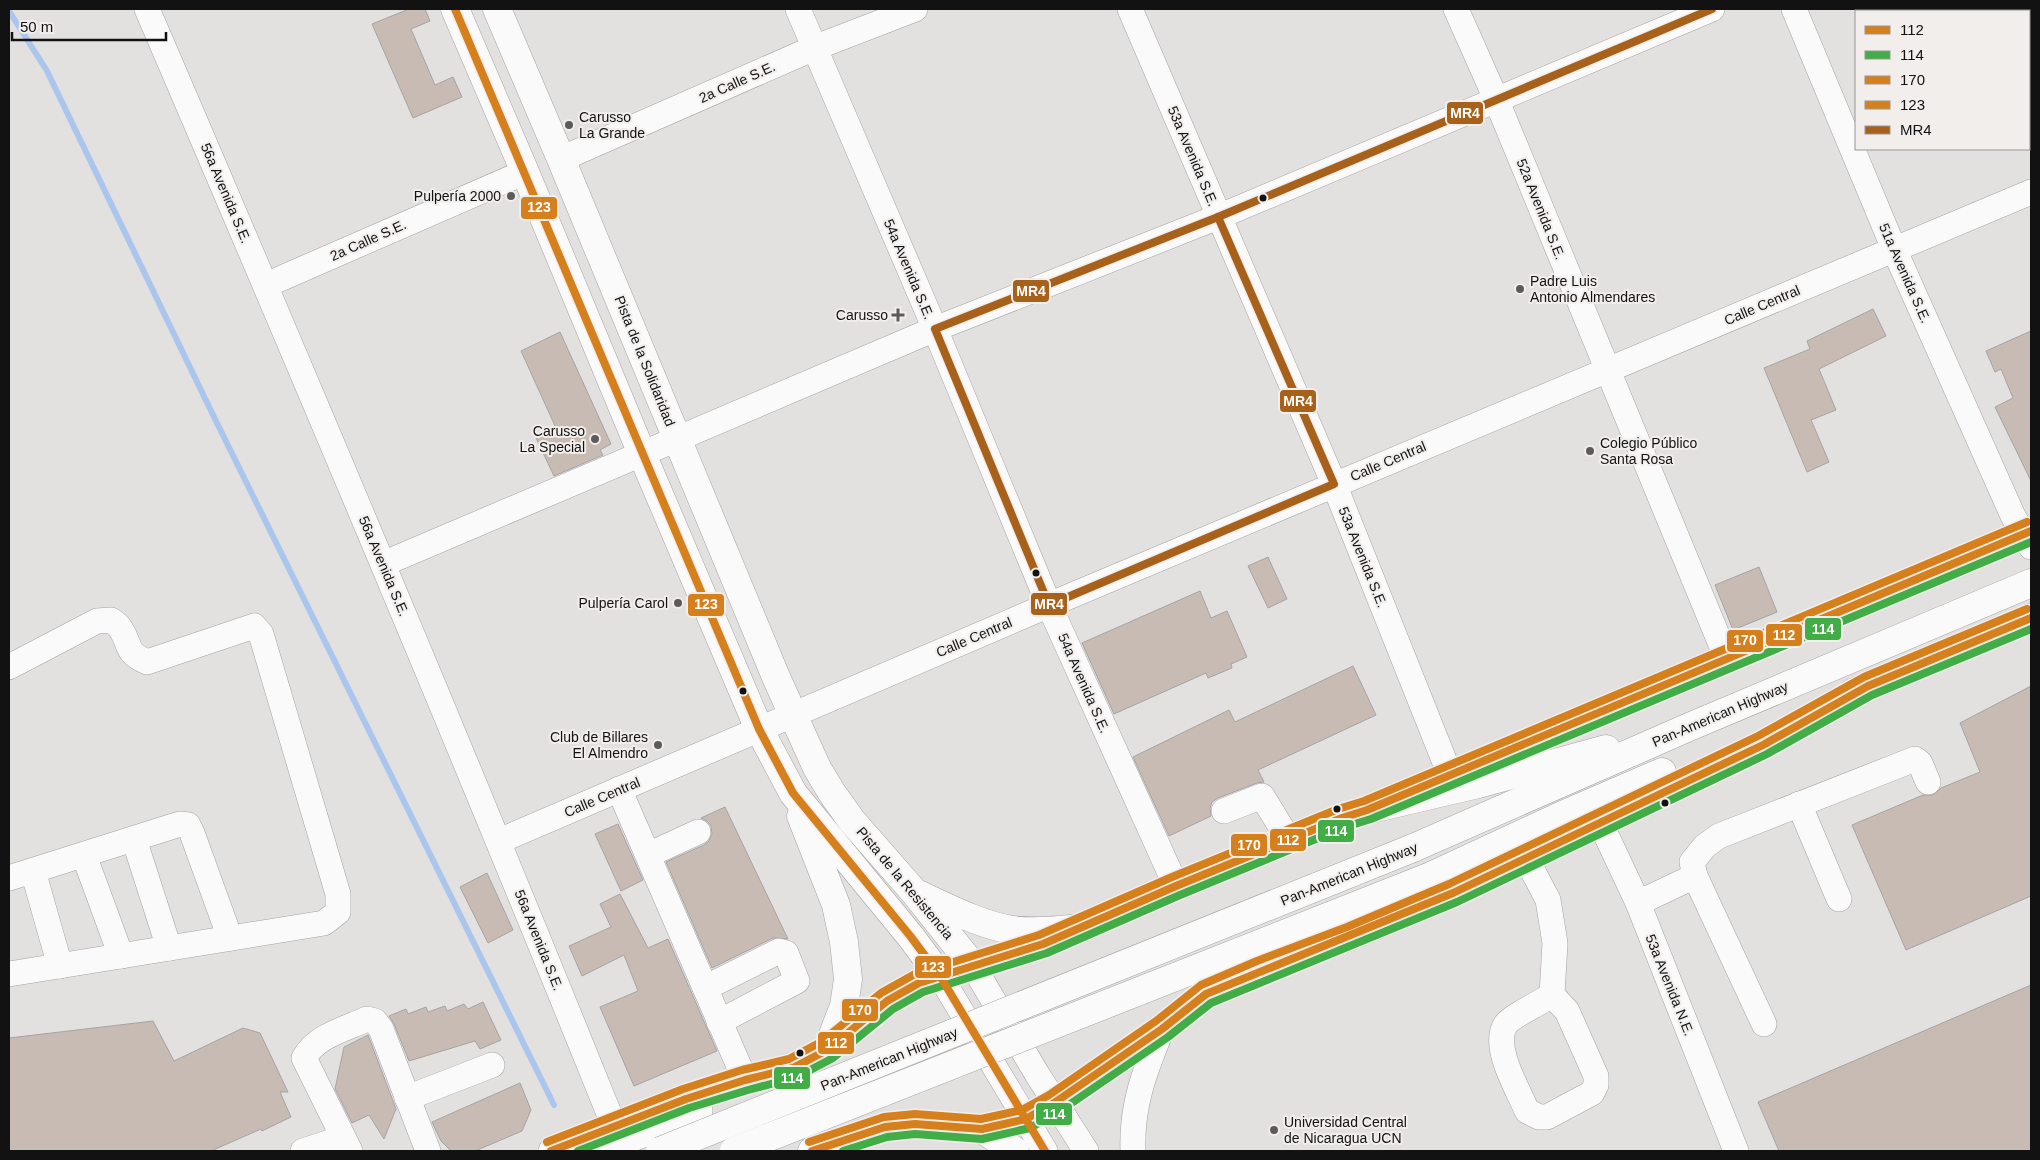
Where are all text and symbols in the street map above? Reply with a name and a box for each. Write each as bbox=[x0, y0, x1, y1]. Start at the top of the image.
scale bar bbox=[12, 10, 166, 42]
legend bbox=[1855, 10, 2030, 150]
text: 50 m bbox=[20, 18, 53, 35]
text: 112 bbox=[1900, 21, 1924, 38]
text: 114 bbox=[1900, 46, 1924, 63]
street label: 2a Calle S.E. bbox=[696, 58, 778, 106]
text: 170 bbox=[1900, 71, 1925, 88]
text: 123 bbox=[1900, 96, 1925, 113]
line badge: MR4 bbox=[1446, 101, 1484, 125]
street label: 53a Avenida S.E. bbox=[1165, 104, 1221, 208]
text: MR4 bbox=[1450, 105, 1480, 121]
place label: Carusso La Grande bbox=[579, 109, 645, 141]
marker: Carusso La Grande bbox=[563, 119, 575, 131]
text: MR4 bbox=[1900, 121, 1932, 138]
street label: 56a Avenida S.E. bbox=[198, 141, 254, 245]
street label: 52a Avenida S.E. bbox=[1514, 156, 1568, 262]
place label: Pulpería 2000 bbox=[414, 188, 501, 204]
marker: Pulpería 2000 bbox=[505, 190, 517, 202]
unlabelled marker bbox=[1258, 193, 1268, 203]
line badge: 123 bbox=[520, 196, 558, 220]
text: 123 bbox=[527, 199, 551, 215]
street label: 2a Calle S.E. bbox=[327, 216, 409, 264]
street label: 54a Avenida S.E. bbox=[881, 217, 937, 321]
street label: 51a Avenida S.E. bbox=[1876, 221, 1934, 325]
place label: Padre Luis Antonio Almendares bbox=[1530, 273, 1655, 305]
line badge: MR4 bbox=[1012, 279, 1050, 303]
street label: Calle Central bbox=[1722, 282, 1802, 328]
text: MR4 bbox=[1016, 283, 1046, 299]
marker: Padre Luis Antonio Almendares bbox=[1514, 283, 1526, 295]
street label: Pista de la Solidaridad bbox=[611, 293, 679, 429]
place label: Carusso bbox=[836, 307, 888, 323]
marker: Carusso bbox=[892, 309, 904, 321]
line badge: MR4 bbox=[1279, 389, 1317, 413]
text: MR4 bbox=[1283, 393, 1313, 409]
place label: Carusso La Special bbox=[520, 423, 585, 455]
marker: Carusso La Special bbox=[589, 433, 601, 445]
place label: Colegio Público Santa Rosa bbox=[1600, 435, 1697, 467]
street label: Calle Central bbox=[1348, 438, 1428, 484]
marker: Colegio Público Santa Rosa bbox=[1584, 445, 1596, 457]
street label: 53a Avenida S.E. bbox=[1336, 504, 1390, 610]
street label: 56a Avenida S.E. bbox=[356, 514, 412, 618]
unlabelled marker bbox=[1031, 568, 1041, 578]
line badge: MR4 bbox=[1030, 592, 1068, 616]
line badge: 123 bbox=[687, 593, 725, 617]
place label: Pulpería Carol bbox=[579, 595, 668, 611]
text: 123 bbox=[694, 596, 718, 612]
text: MR4 bbox=[1034, 596, 1064, 612]
marker: Pulpería Carol bbox=[672, 597, 684, 609]
street label: Calle Central bbox=[934, 614, 1014, 660]
line badge: 114 bbox=[1804, 617, 1842, 641]
text: 114 bbox=[1812, 621, 1835, 637]
line badge: 112 bbox=[1765, 623, 1803, 647]
text: 112 bbox=[1773, 627, 1796, 643]
line badge: 170 bbox=[1726, 629, 1764, 653]
street label: 54a Avenida S.E. bbox=[1055, 631, 1113, 735]
text: 170 bbox=[1733, 632, 1757, 648]
street label: Pan-American Highway bbox=[1650, 678, 1790, 750]
unlabelled marker bbox=[738, 686, 748, 696]
place label: Club de Billares El Almendro bbox=[550, 729, 648, 761]
marker: Club de Billares El Almendro bbox=[652, 739, 664, 751]
street label: Calle Central bbox=[562, 774, 642, 820]
unlabelled marker bbox=[1660, 798, 1670, 808]
unlabelled marker bbox=[1332, 804, 1342, 814]
line badge: 114 bbox=[1317, 819, 1355, 843]
text: 114 bbox=[1325, 823, 1348, 839]
street label: Pista de la Resistencia bbox=[853, 824, 957, 943]
line badge: 112 bbox=[1269, 828, 1307, 852]
text: 112 bbox=[1277, 832, 1300, 848]
line badge: 170 bbox=[1230, 833, 1268, 857]
text: 170 bbox=[1237, 837, 1261, 853]
street label: Pan-American Highway bbox=[1278, 839, 1420, 909]
street label: 56a Avenida S.E. bbox=[512, 887, 566, 993]
street label: 53a Avenida N.E. bbox=[1642, 932, 1698, 1038]
line badge: 123 bbox=[914, 955, 952, 979]
text: 123 bbox=[921, 959, 945, 975]
line badge: 170 bbox=[841, 998, 879, 1022]
text: 170 bbox=[848, 1002, 872, 1018]
street label: Pan-American Highway bbox=[818, 1024, 960, 1094]
line badge: 112 bbox=[817, 1031, 855, 1055]
text: 112 bbox=[825, 1035, 848, 1051]
unlabelled marker bbox=[795, 1048, 805, 1058]
line badge: 114 bbox=[773, 1066, 811, 1090]
text: 114 bbox=[781, 1070, 804, 1086]
line badge: 114 bbox=[1035, 1102, 1073, 1126]
text: 114 bbox=[1043, 1106, 1066, 1122]
place label: Universidad Central de Nicaragua UCN bbox=[1284, 1114, 1407, 1146]
marker: Universidad Central de Nicaragua UCN bbox=[1268, 1124, 1280, 1136]

